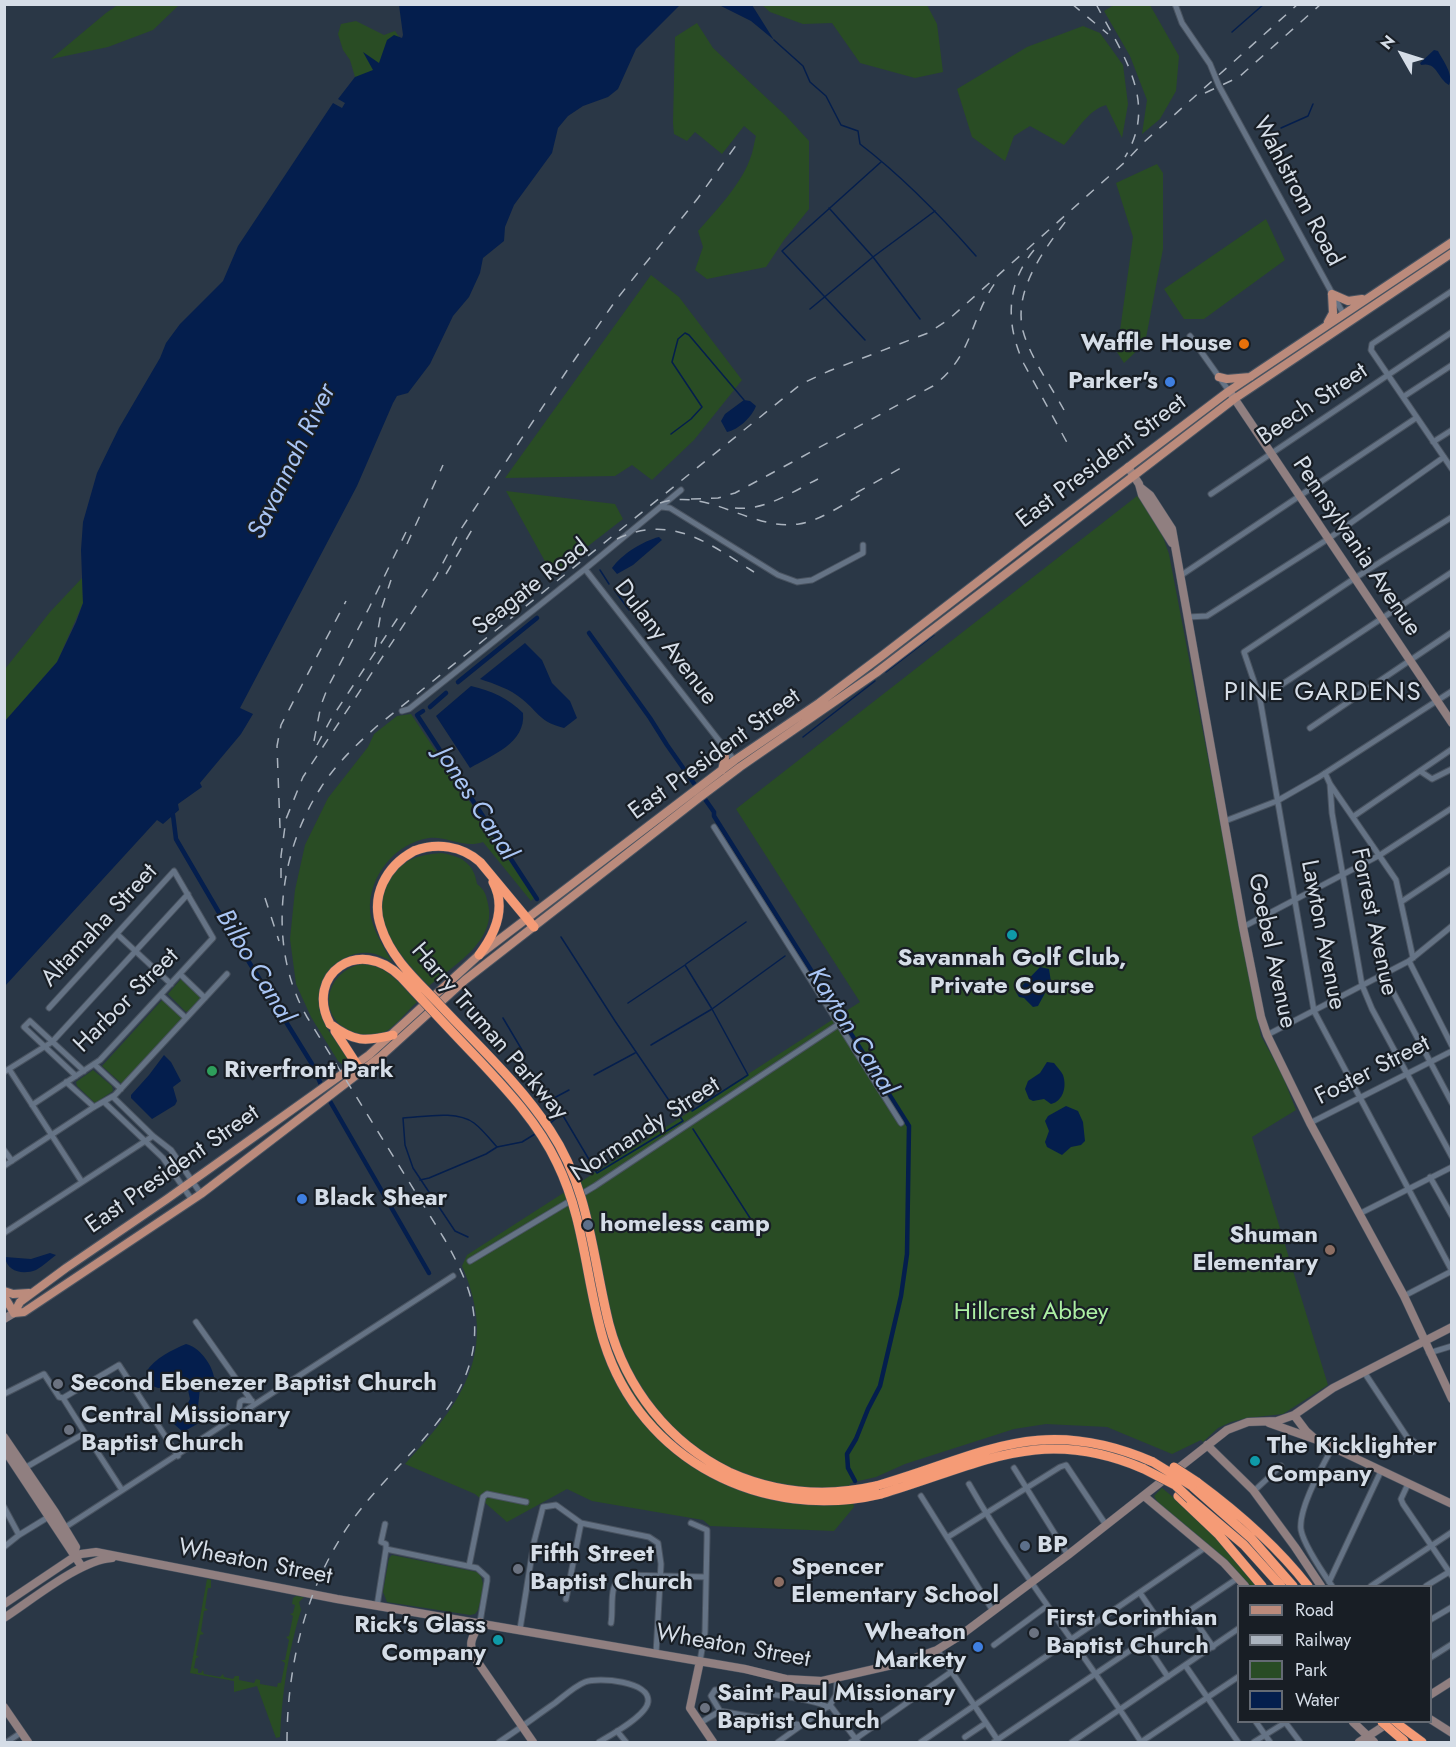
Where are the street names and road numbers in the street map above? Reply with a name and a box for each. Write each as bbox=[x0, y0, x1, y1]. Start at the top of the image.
street label: Wahlstrom Road bbox=[1246, 112, 1348, 272]
street label: Beech Street bbox=[1252, 358, 1374, 452]
street label: East President Street bbox=[1011, 389, 1193, 535]
street label: Pennsylvania Avenue bbox=[1285, 452, 1427, 642]
street label: Seagate Road bbox=[467, 534, 595, 642]
street label: Dulany Avenue bbox=[607, 575, 723, 711]
street label: East President Street bbox=[624, 683, 806, 827]
street label: Forrest Avenue bbox=[1343, 846, 1403, 998]
street label: Lawton Avenue bbox=[1293, 858, 1351, 1012]
street label: Altamaha Street bbox=[36, 859, 164, 993]
street label: Goebel Avenue bbox=[1241, 871, 1301, 1031]
street label: Harry Truman Parkway bbox=[404, 938, 574, 1126]
street label: Harbor Street bbox=[69, 943, 185, 1059]
street label: Foster Street bbox=[1311, 1030, 1435, 1112]
street label: Normandy Street bbox=[566, 1071, 726, 1189]
street label: East President Street bbox=[81, 1099, 265, 1241]
street label: Wheaton Street bbox=[176, 1534, 334, 1592]
street label: Wheaton Street bbox=[654, 1619, 812, 1675]

